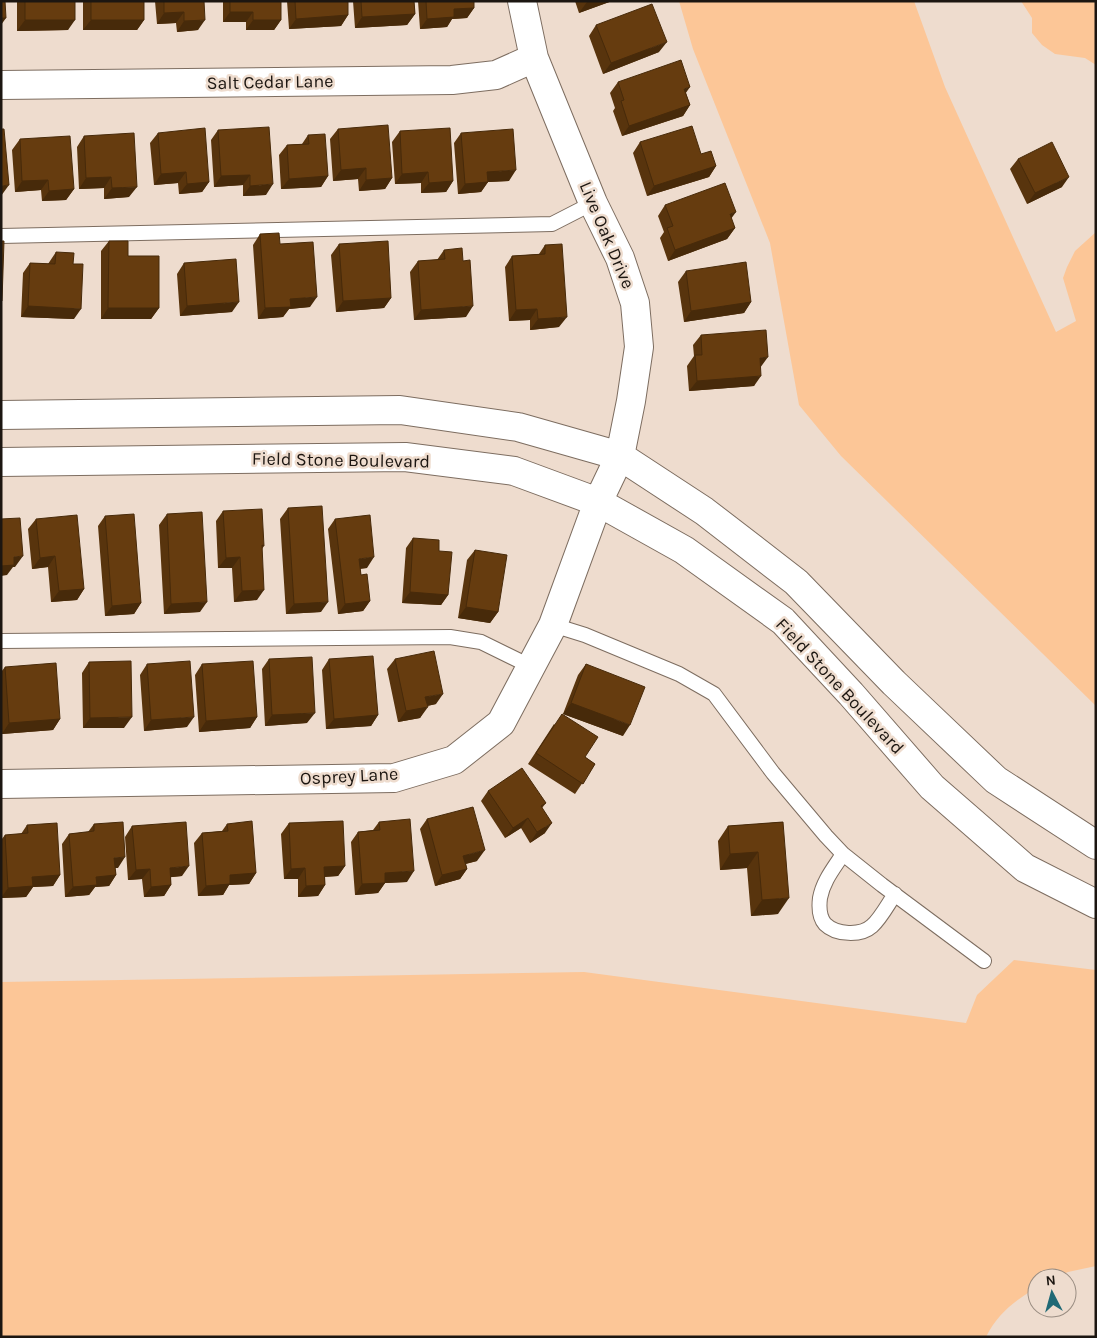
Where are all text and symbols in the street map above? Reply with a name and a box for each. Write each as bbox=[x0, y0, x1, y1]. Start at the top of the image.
street label: Salt Cedar Lane bbox=[206, 70, 334, 94]
street label: Live Oak Drive bbox=[575, 178, 639, 292]
street label: Field Stone Boulevard bbox=[252, 447, 430, 473]
street label: Field Stone Boulevard bbox=[771, 613, 909, 759]
street label: Osprey Lane bbox=[299, 762, 399, 790]
north arrow bbox=[1027, 1268, 1077, 1318]
text: N bbox=[1045, 1272, 1057, 1290]

